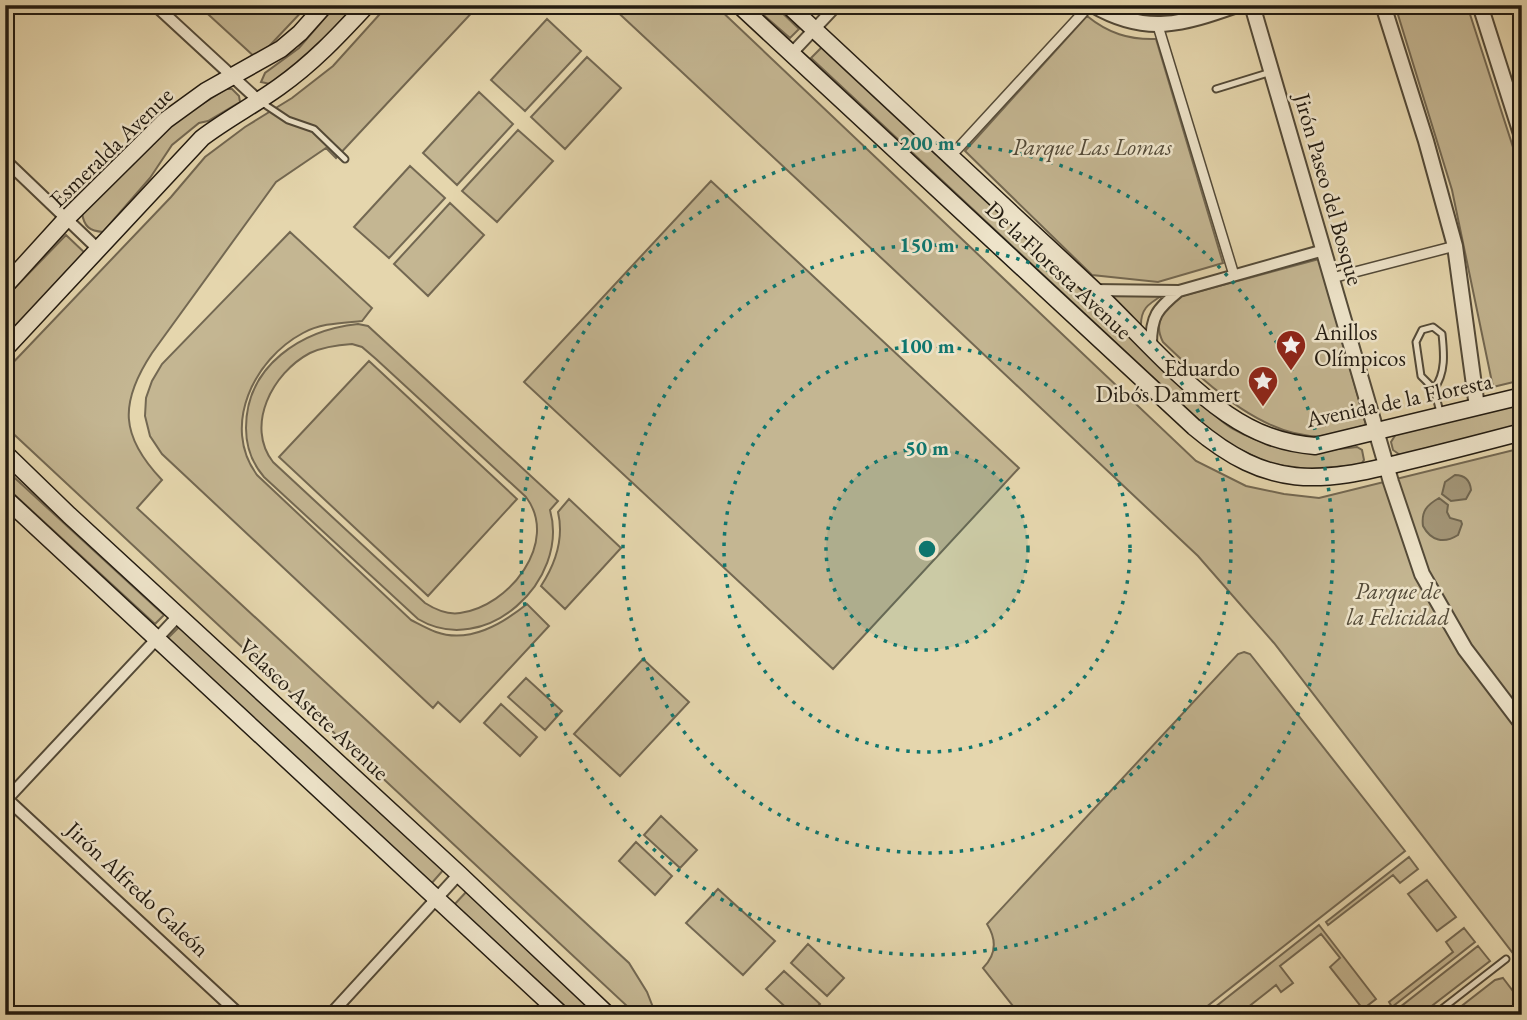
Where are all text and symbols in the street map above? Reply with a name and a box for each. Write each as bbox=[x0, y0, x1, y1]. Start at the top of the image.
street label: Esmeralda Avenue bbox=[43, 80, 179, 214]
street label: Jirón Paseo del Bosque bbox=[1287, 88, 1371, 288]
text: 200 m bbox=[899, 129, 955, 156]
park label: Parque Las Lomas bbox=[1012, 132, 1172, 163]
street label: De la Floresta Avenue bbox=[979, 194, 1139, 346]
text: 150 m bbox=[899, 231, 955, 258]
place label: Anillos Olímpicos bbox=[1313, 317, 1406, 373]
place icon: Anillos Olímpicos bbox=[1274, 328, 1308, 372]
text: 100 m bbox=[899, 332, 955, 359]
place label: Eduardo Dibós Dammert bbox=[1096, 353, 1241, 409]
place icon: Eduardo Dibós Dammert bbox=[1246, 364, 1280, 408]
street label: Avenida de la Floresta bbox=[1302, 365, 1496, 435]
text: 50 m bbox=[905, 434, 949, 461]
centre of rings bbox=[915, 537, 939, 561]
park label: Parque de la Felicidad bbox=[1347, 576, 1450, 632]
street label: Velasco Astete Avenue bbox=[232, 631, 396, 787]
street label: Jirón Alfredo Galeón bbox=[58, 813, 216, 963]

